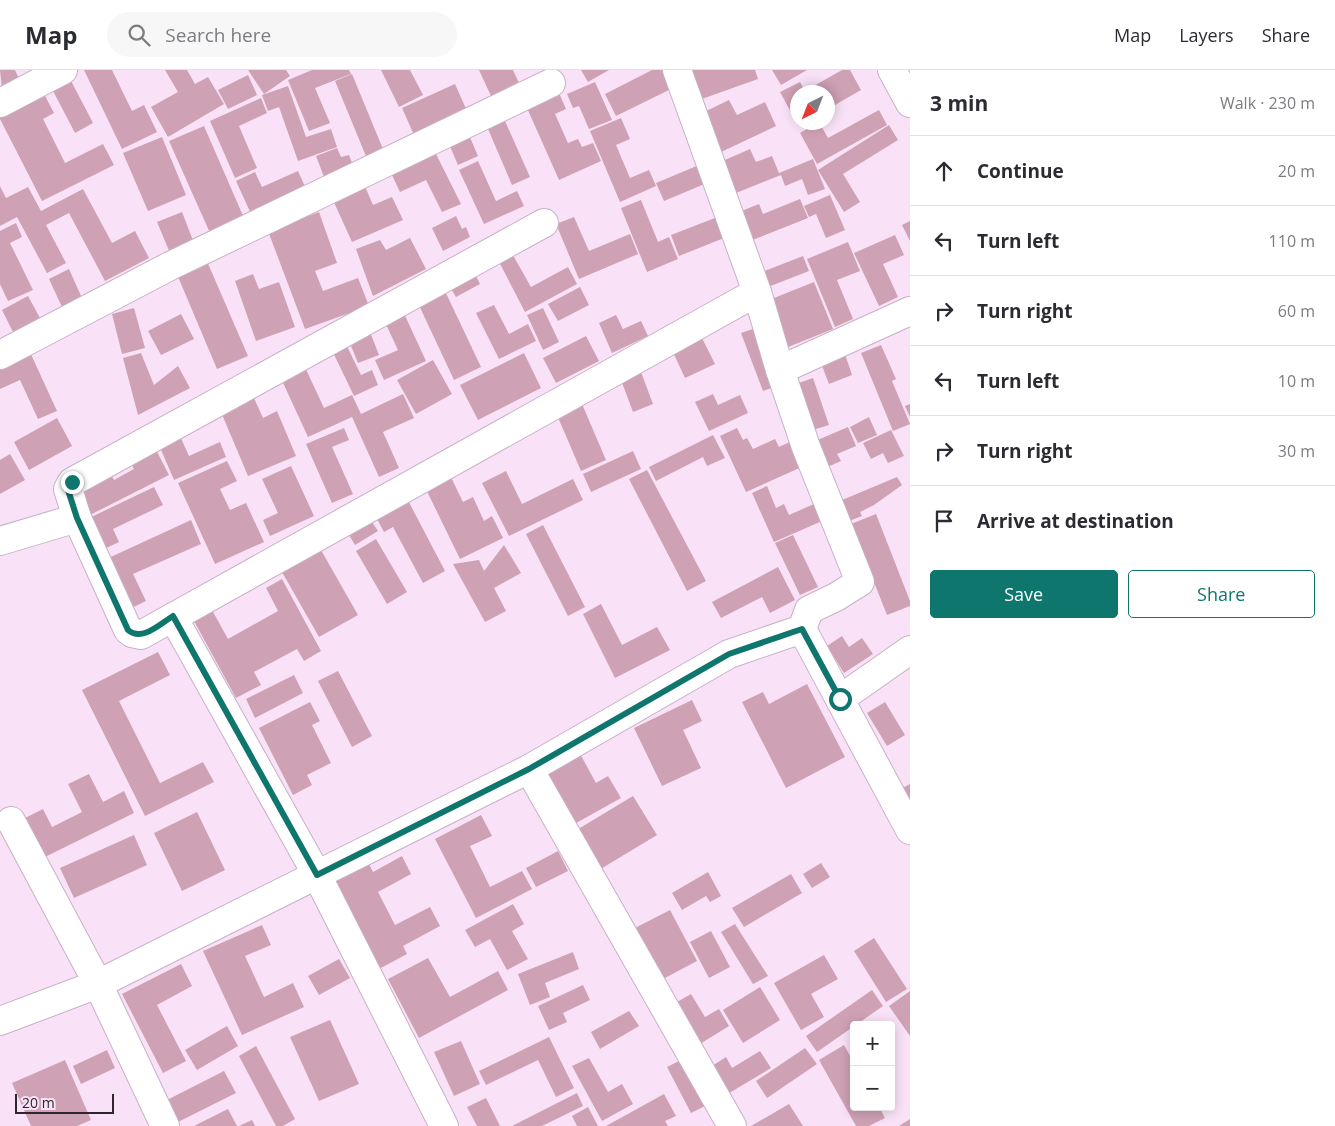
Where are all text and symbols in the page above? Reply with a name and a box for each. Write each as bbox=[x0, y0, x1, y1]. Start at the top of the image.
search box bbox=[107, 12, 457, 57]
text: Map bbox=[25, 18, 77, 51]
icon: search bbox=[125, 21, 153, 49]
text: Search here bbox=[165, 22, 271, 48]
text: Map bbox=[1114, 23, 1151, 47]
text: Layers bbox=[1179, 23, 1234, 47]
text: Share bbox=[1262, 23, 1310, 47]
north arrow bbox=[790, 85, 835, 130]
text: 3 min bbox=[930, 89, 988, 117]
text: Walk · 230 m bbox=[1220, 92, 1315, 114]
icon: ahead bbox=[930, 157, 958, 185]
text: Continue bbox=[977, 158, 1064, 184]
text: 20 m bbox=[1278, 160, 1315, 182]
icon: left bbox=[930, 227, 958, 255]
text: Turn left bbox=[977, 228, 1059, 254]
text: 110 m bbox=[1269, 230, 1315, 252]
icon: right bbox=[930, 297, 958, 325]
text: Turn right bbox=[977, 298, 1072, 324]
text: 60 m bbox=[1278, 300, 1315, 322]
icon: left bbox=[930, 367, 958, 395]
text: Turn left bbox=[977, 368, 1059, 394]
text: 10 m bbox=[1278, 370, 1315, 392]
icon: right bbox=[930, 437, 958, 465]
text: Turn right bbox=[977, 438, 1072, 464]
text: 30 m bbox=[1278, 440, 1315, 462]
route end bbox=[61, 471, 84, 494]
icon: arrive bbox=[930, 507, 958, 535]
text: Arrive at destination bbox=[977, 508, 1174, 534]
button: Save bbox=[930, 570, 1118, 618]
button: Share bbox=[1128, 570, 1315, 618]
route start bbox=[829, 688, 852, 711]
map controls bbox=[850, 1021, 895, 1111]
button: + bbox=[850, 1021, 895, 1066]
button: − bbox=[850, 1066, 895, 1111]
scale bar bbox=[15, 1091, 114, 1114]
text: 20 m bbox=[22, 1093, 55, 1112]

